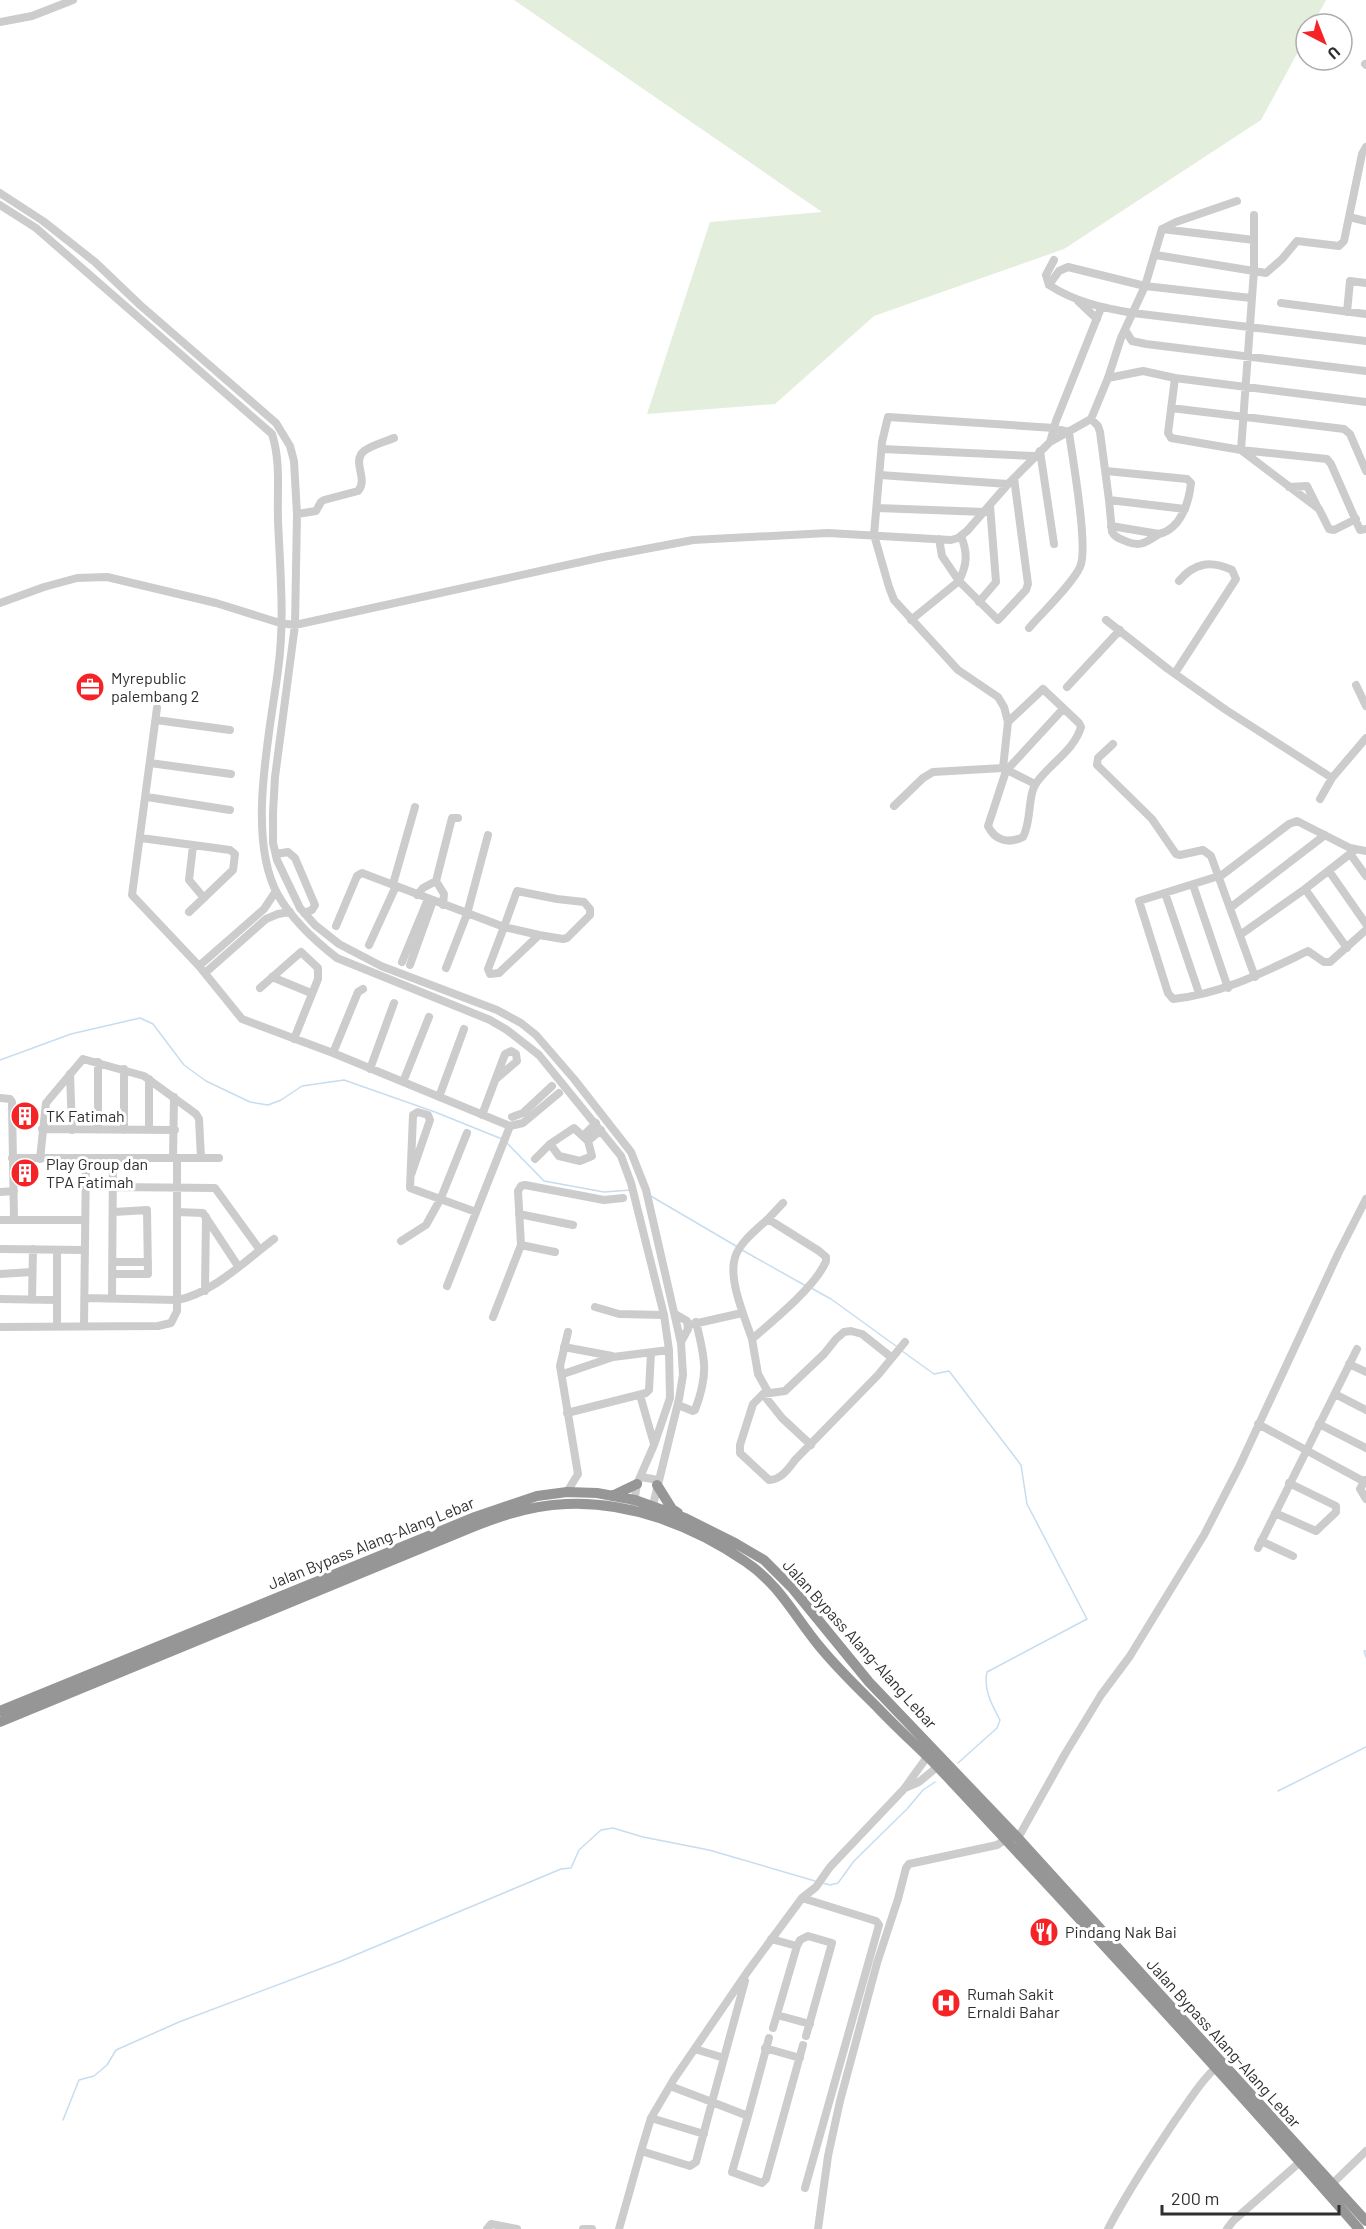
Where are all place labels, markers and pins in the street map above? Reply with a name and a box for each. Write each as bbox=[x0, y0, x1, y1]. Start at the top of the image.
place label: Myrepublic palembang 2 bbox=[111, 668, 199, 705]
office icon: Myrepublic palembang 2 bbox=[74, 671, 106, 703]
building icon: TK Fatimah bbox=[9, 1100, 41, 1132]
place label: TK Fatimah bbox=[46, 1106, 125, 1125]
place label: Play Group dan TPA Fatimah bbox=[46, 1154, 148, 1191]
building icon: Play Group dan TPA Fatimah bbox=[9, 1157, 41, 1189]
restaurant icon: Pindang Nak Bai bbox=[1028, 1916, 1060, 1948]
place label: Pindang Nak Bai bbox=[1065, 1922, 1177, 1941]
place label: Rumah Sakit Ernaldi Bahar bbox=[967, 1984, 1060, 2021]
hospital icon: Rumah Sakit Ernaldi Bahar bbox=[930, 1987, 962, 2019]

